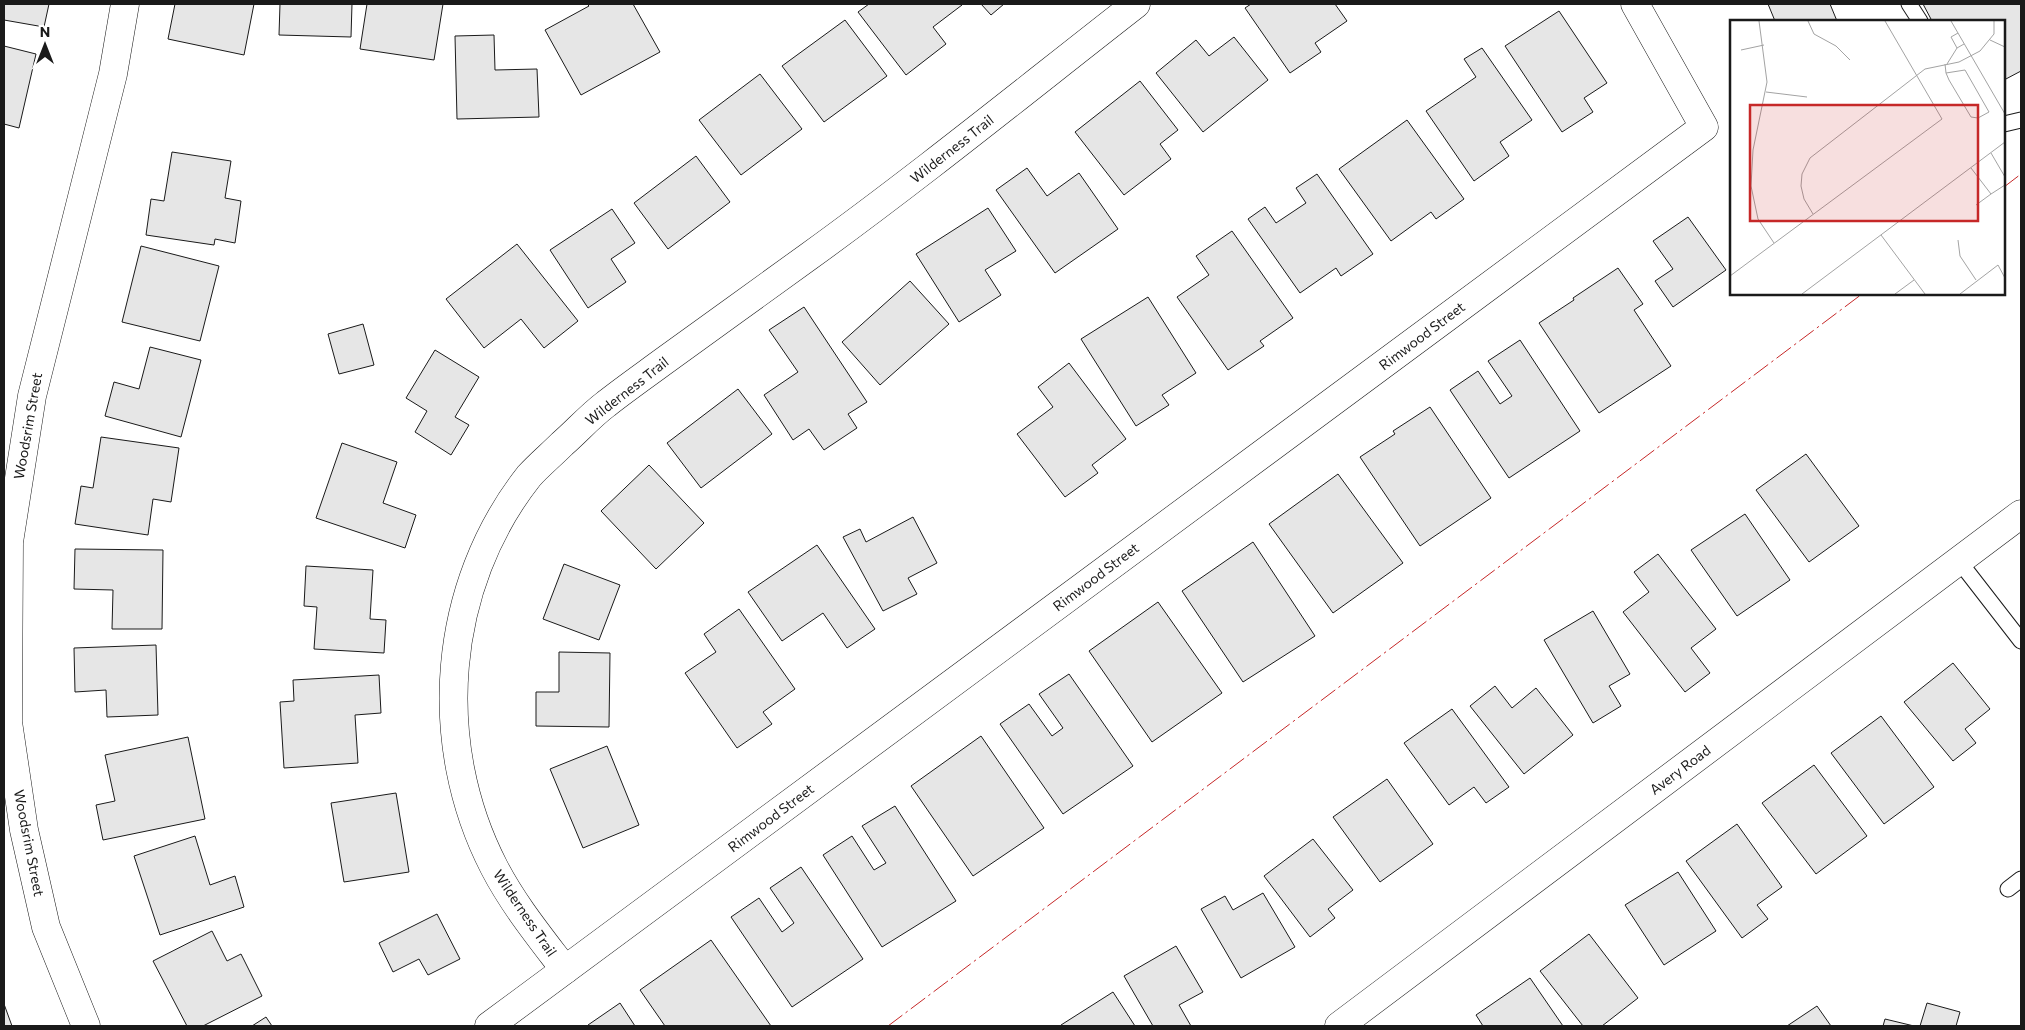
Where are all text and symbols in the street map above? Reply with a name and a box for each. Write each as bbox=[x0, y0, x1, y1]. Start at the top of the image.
north arrow bbox=[20, 20, 70, 70]
inset map bbox=[1730, 20, 2005, 295]
text: N bbox=[40, 23, 50, 40]
street label: Wilderness Trail bbox=[907, 111, 997, 186]
street label: Rimwood Street bbox=[1375, 298, 1468, 373]
street label: Wilderness Trail bbox=[582, 353, 672, 428]
street label: Woodsrim Street bbox=[10, 371, 45, 481]
street label: Rimwood Street bbox=[1049, 539, 1142, 614]
street label: Avery Road bbox=[1646, 741, 1713, 798]
street label: Rimwood Street bbox=[724, 780, 817, 855]
street label: Woodsrim Street bbox=[11, 788, 48, 898]
street label: Wilderness Trail bbox=[490, 866, 561, 959]

